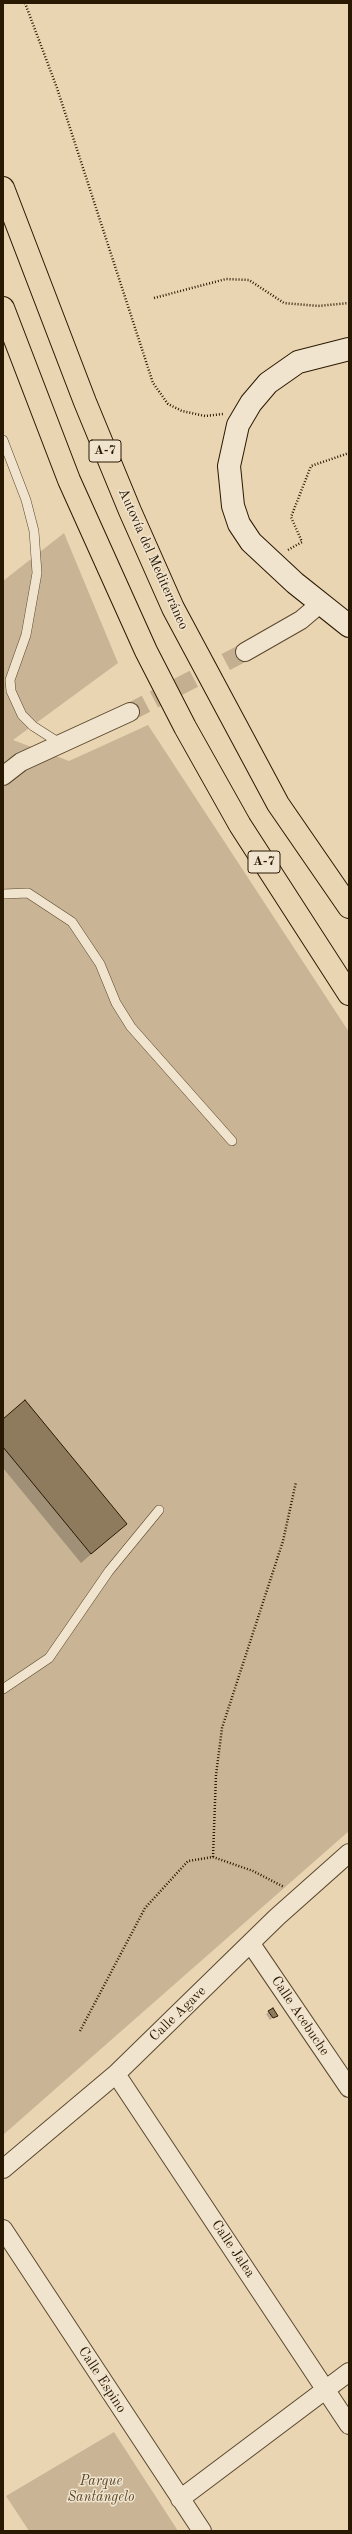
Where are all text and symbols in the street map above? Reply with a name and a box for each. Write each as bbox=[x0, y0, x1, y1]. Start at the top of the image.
road number: A-7 bbox=[89, 440, 121, 462]
street label: Autovía del Mediterráneo bbox=[114, 486, 192, 632]
road number: A-7 bbox=[248, 851, 280, 873]
street label: Calle Acebuche bbox=[267, 1973, 333, 2059]
street label: Calle Agave bbox=[146, 1983, 210, 2045]
street label: Calle Jalea bbox=[208, 2217, 258, 2281]
street label: Calle Espino bbox=[74, 2344, 130, 2416]
park label: Parque Santángelo bbox=[67, 2473, 135, 2506]

